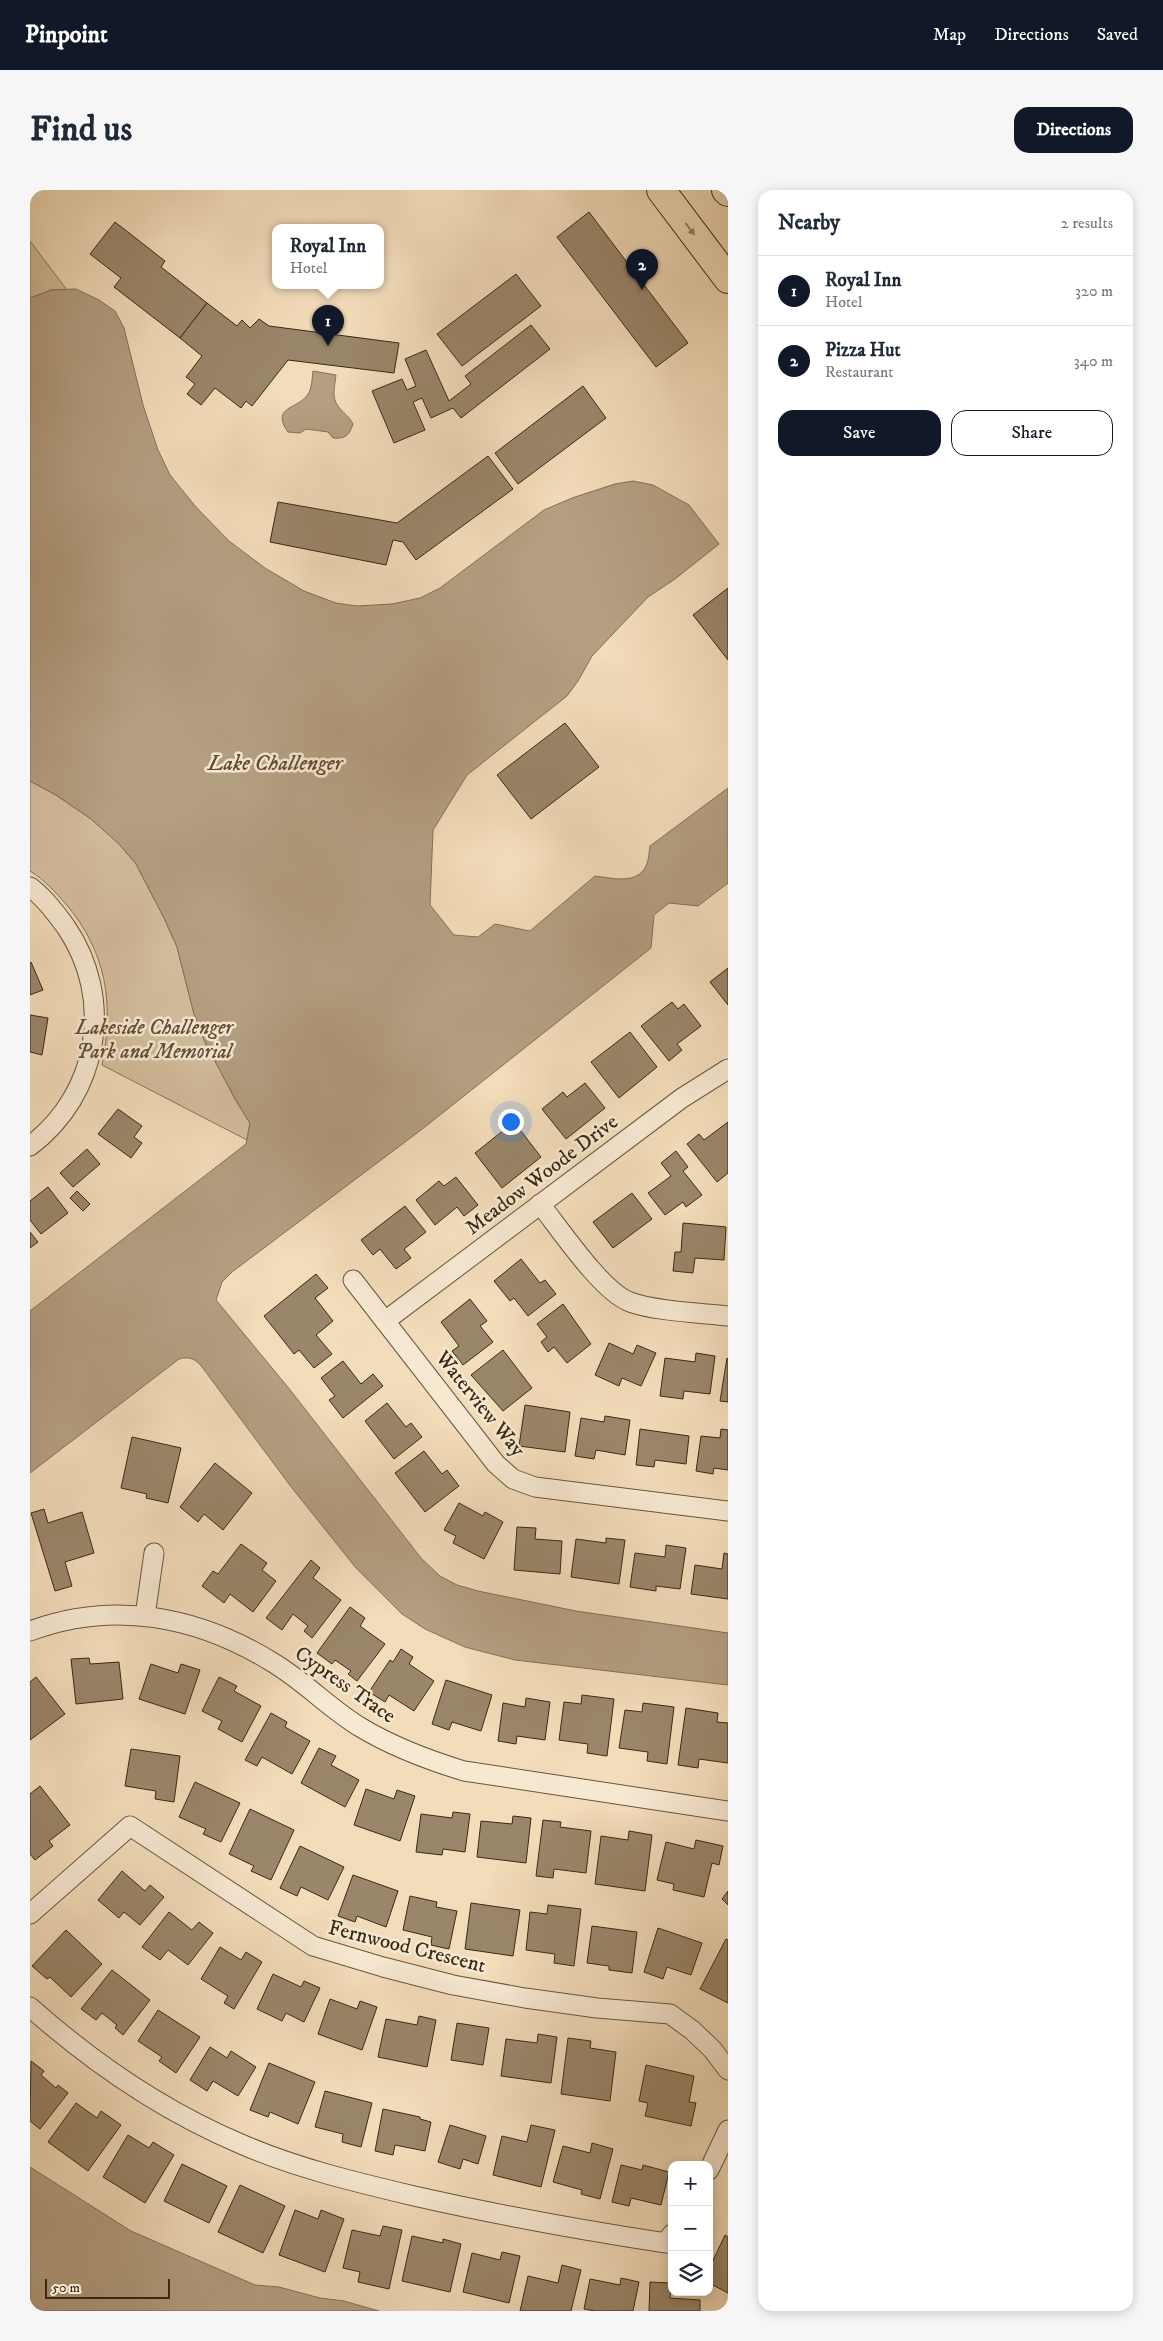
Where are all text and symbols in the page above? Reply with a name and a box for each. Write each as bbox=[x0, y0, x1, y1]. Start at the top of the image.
text: Pinpoint bbox=[25, 20, 108, 50]
text: Map bbox=[933, 24, 966, 46]
text: Directions bbox=[994, 24, 1069, 46]
text: Saved bbox=[1097, 24, 1138, 46]
button: Directions bbox=[1014, 107, 1133, 153]
text: Find us bbox=[30, 108, 132, 152]
text: Nearby bbox=[778, 210, 840, 236]
text: 2 results bbox=[1061, 213, 1113, 233]
one-way arrow bbox=[685, 222, 695, 236]
popup bbox=[272, 224, 384, 289]
text: Royal Inn bbox=[290, 235, 366, 258]
pin: 2 bbox=[626, 249, 658, 290]
text: Hotel bbox=[290, 258, 327, 278]
text: Royal Inn bbox=[825, 269, 901, 292]
text: 1 bbox=[791, 281, 797, 301]
text: 320 m bbox=[1075, 281, 1113, 301]
text: Hotel bbox=[825, 292, 863, 312]
pin: 1 bbox=[312, 305, 344, 346]
text: Pizza Hut bbox=[825, 339, 900, 362]
text: 2 bbox=[790, 351, 798, 371]
text: 340 m bbox=[1074, 351, 1113, 371]
text: Restaurant bbox=[825, 362, 893, 382]
button: Save bbox=[778, 410, 941, 456]
button: Share bbox=[951, 410, 1113, 456]
water label: Lake Challenger bbox=[206, 750, 344, 777]
park label: Lakeside Challenger Park and Memorial bbox=[74, 1015, 235, 1065]
street label: Meadow Woode Drive bbox=[461, 1109, 624, 1241]
your location bbox=[498, 1109, 524, 1135]
street label: Waterview Way bbox=[429, 1345, 531, 1463]
street label: Cypress Trace bbox=[289, 1641, 401, 1730]
street label: Fernwood Crescent bbox=[326, 1915, 489, 1979]
map controls bbox=[668, 2161, 713, 2296]
button: + bbox=[668, 2161, 713, 2206]
button: − bbox=[668, 2206, 713, 2251]
button: layers bbox=[668, 2251, 713, 2296]
scale bar bbox=[45, 2276, 170, 2299]
text: 50 m bbox=[52, 2279, 80, 2297]

